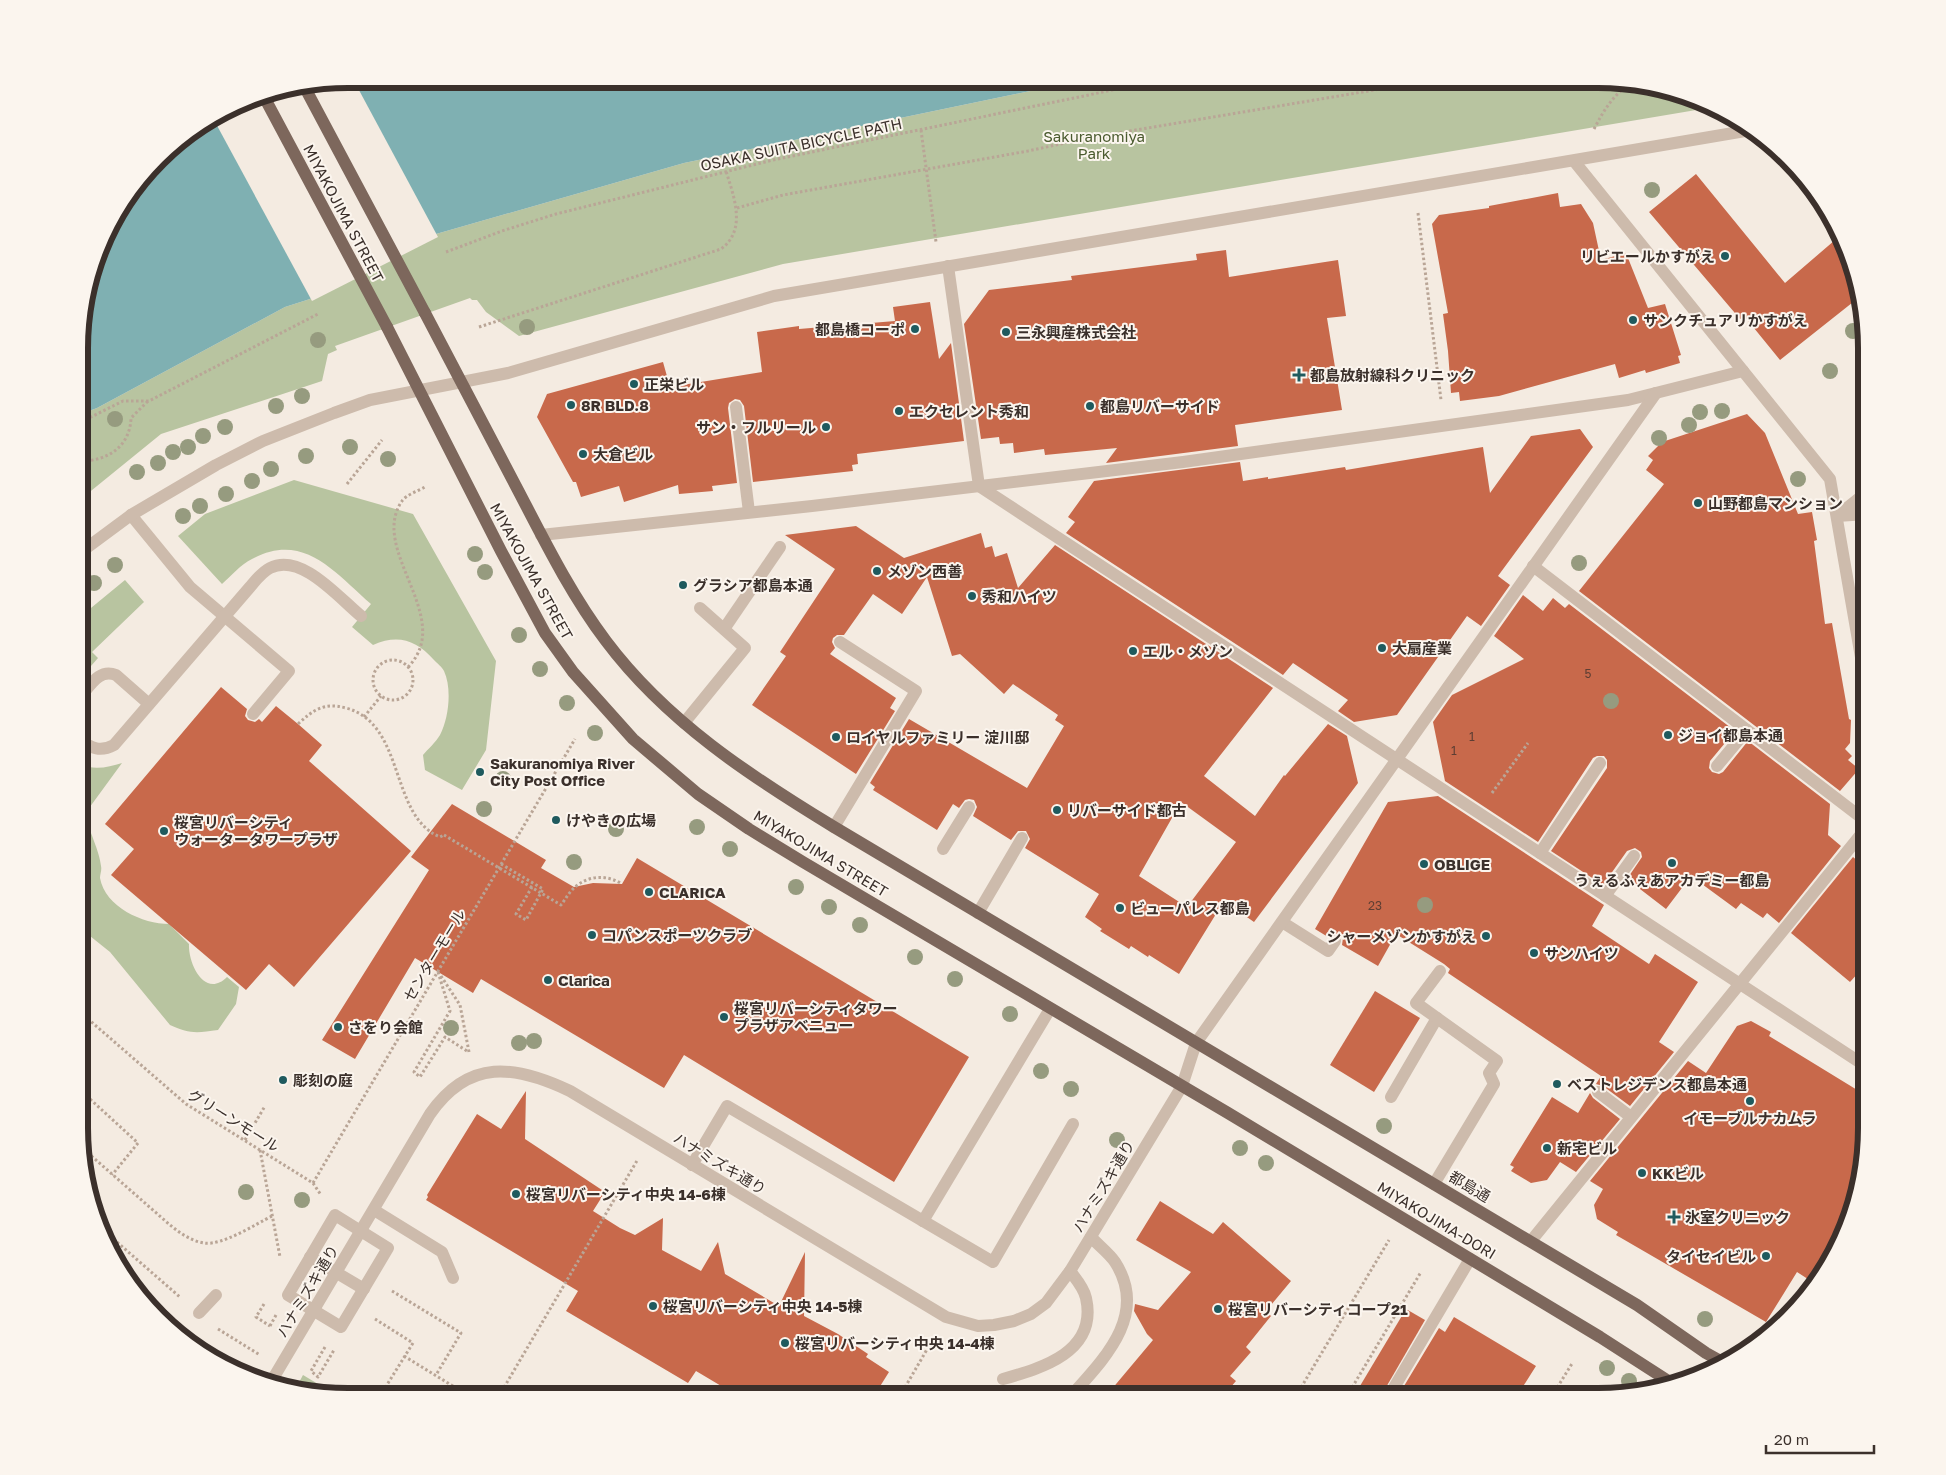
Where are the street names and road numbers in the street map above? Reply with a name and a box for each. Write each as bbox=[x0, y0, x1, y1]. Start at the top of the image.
street label: OSAKA SUITA BICYCLE PATH bbox=[699, 114, 903, 174]
street label: MIYAKOJIMA STREET bbox=[300, 141, 388, 285]
street label: MIYAKOJIMA STREET bbox=[487, 500, 577, 642]
street label: MIYAKOJIMA STREET bbox=[751, 806, 891, 900]
street label: センターモール bbox=[399, 905, 469, 1005]
street label: グリーンモール bbox=[185, 1085, 283, 1155]
street label: ハナミズキ通り bbox=[670, 1128, 770, 1198]
street label: ハナミズキ通り bbox=[1068, 1136, 1138, 1236]
street label: 都島通 bbox=[1446, 1167, 1494, 1205]
street label: MIYAKOJIMA-DORI bbox=[1374, 1177, 1500, 1263]
street label: ハナミズキ通り bbox=[272, 1241, 342, 1341]

